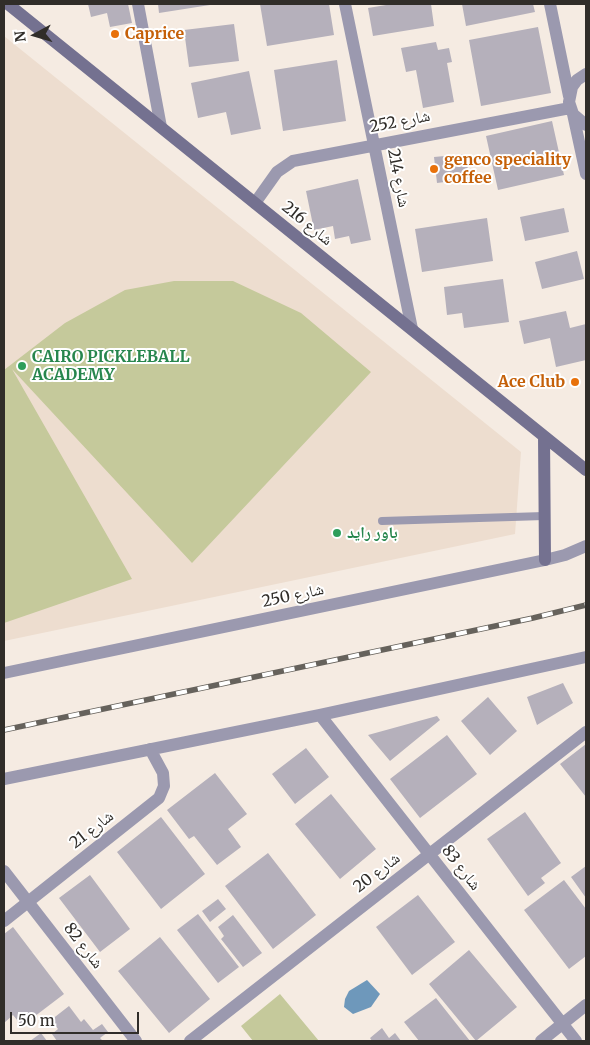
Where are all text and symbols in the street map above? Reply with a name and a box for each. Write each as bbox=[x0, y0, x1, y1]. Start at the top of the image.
north arrow bbox=[10, 10, 60, 60]
place label: Caprice bbox=[125, 24, 184, 44]
marker: Caprice bbox=[109, 28, 121, 40]
text: N bbox=[11, 30, 30, 43]
street label: شارع 252 bbox=[368, 107, 432, 137]
street label: شارع 214 bbox=[383, 147, 413, 209]
place label: genco speciality coffee bbox=[444, 150, 571, 188]
marker: genco speciality coffee bbox=[428, 163, 440, 175]
street label: شارع 216 bbox=[278, 198, 336, 250]
place label: CAIRO PICKLEBALL ACADEMY bbox=[32, 347, 190, 385]
marker: CAIRO PICKLEBALL ACADEMY bbox=[16, 360, 28, 372]
place label: Ace Club bbox=[498, 372, 565, 392]
marker: Ace Club bbox=[569, 376, 581, 388]
place label: باور رايد bbox=[347, 523, 398, 543]
marker: باور رايد bbox=[331, 527, 343, 539]
street label: شارع 250 bbox=[260, 580, 326, 612]
street label: شارع 21 bbox=[66, 807, 118, 853]
street label: شارع 83 bbox=[437, 841, 485, 895]
street label: شارع 20 bbox=[350, 849, 404, 897]
street label: شارع 82 bbox=[59, 919, 107, 973]
scale bar bbox=[12, 1002, 141, 1034]
text: 50 m bbox=[18, 1011, 55, 1030]

